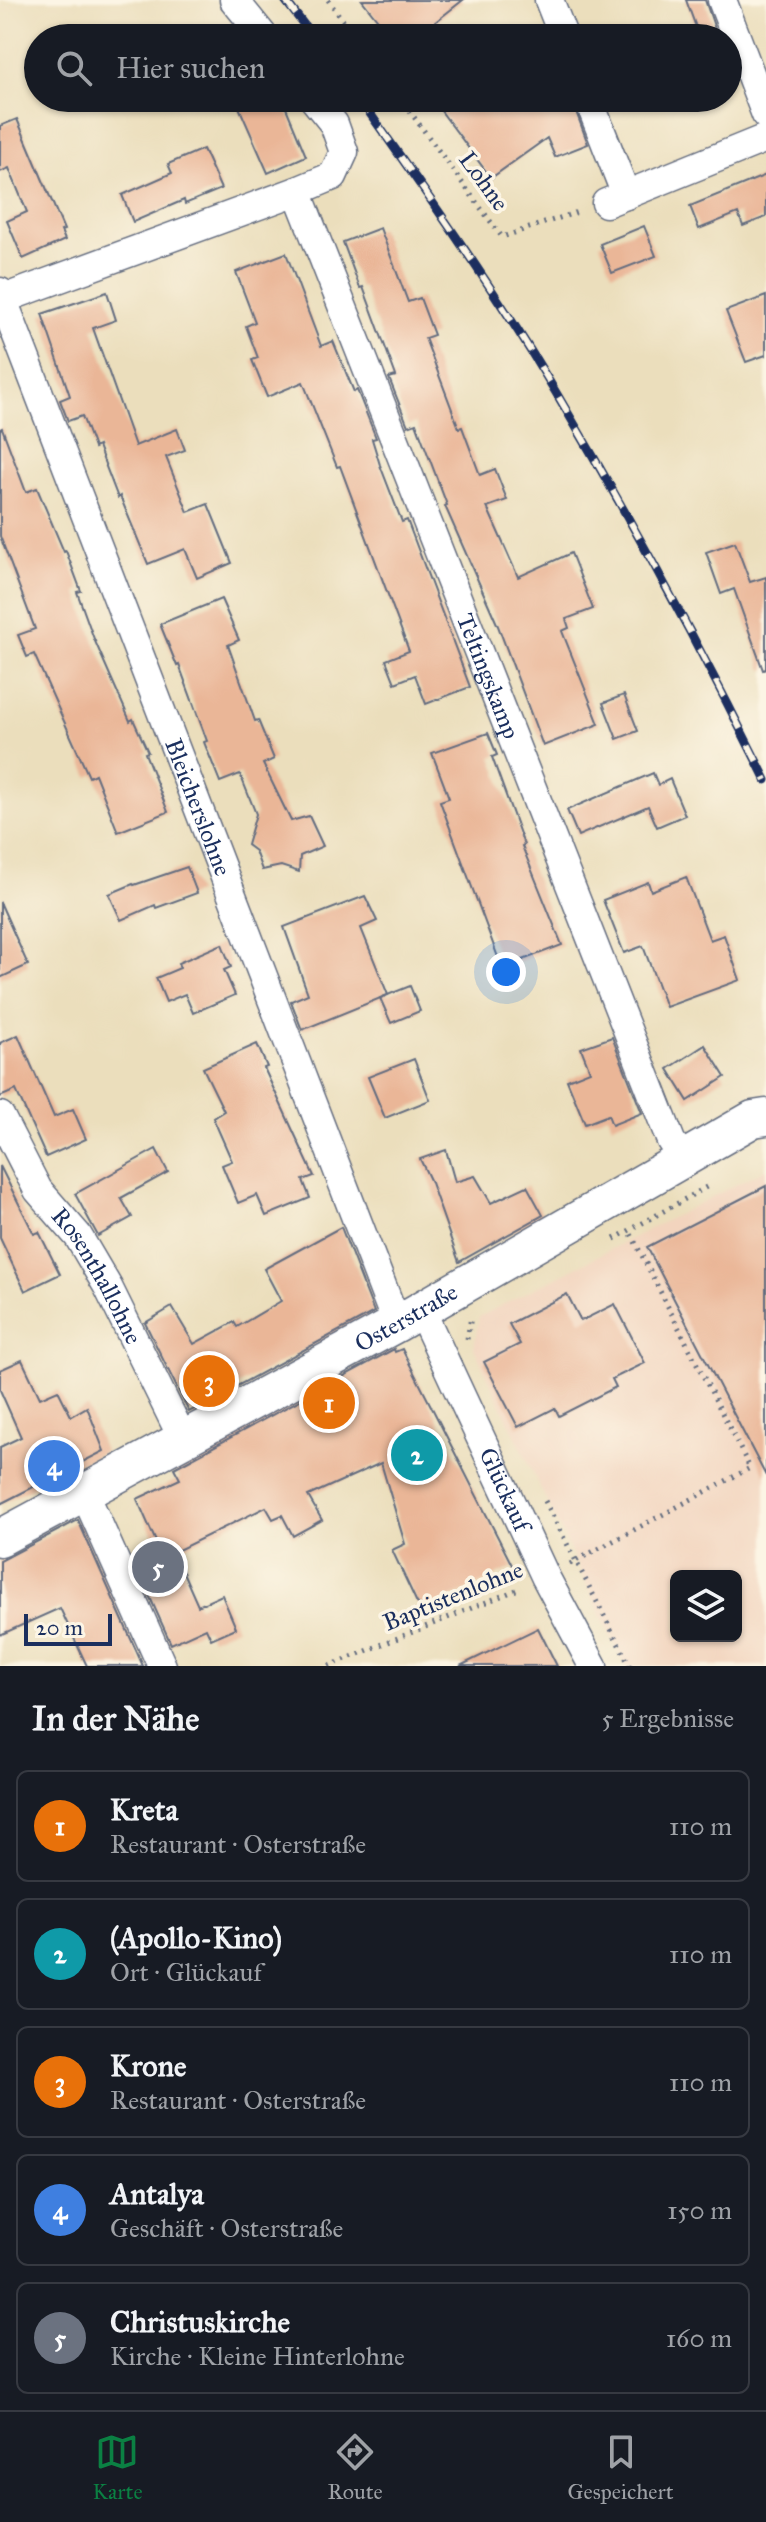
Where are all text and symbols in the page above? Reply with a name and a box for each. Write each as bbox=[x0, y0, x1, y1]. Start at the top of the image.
search box bbox=[24, 24, 742, 112]
icon: search bbox=[52, 46, 96, 90]
text: Hier suchen bbox=[116, 50, 265, 86]
street label: Lohne bbox=[452, 145, 516, 217]
street label: Teltingskamp bbox=[450, 609, 526, 743]
street label: Bleicherslohne bbox=[158, 734, 238, 880]
your location bbox=[486, 952, 526, 992]
street label: Rosenthallohne bbox=[45, 1201, 149, 1349]
street label: Osterstraße bbox=[349, 1277, 463, 1359]
pin: 3 bbox=[183, 1351, 235, 1411]
pin: 1 bbox=[303, 1373, 355, 1433]
pin: 2 bbox=[391, 1425, 443, 1485]
pin: 4 bbox=[28, 1436, 80, 1496]
street label: Glückauf bbox=[472, 1443, 539, 1540]
pin: 5 bbox=[132, 1537, 184, 1597]
street label: Baptistenlohne bbox=[379, 1554, 527, 1638]
map controls bbox=[670, 1570, 742, 1642]
button: layers bbox=[670, 1570, 742, 1642]
scale bar bbox=[24, 1610, 112, 1646]
text: 20 m bbox=[36, 1614, 83, 1641]
text: In der Nähe bbox=[32, 1698, 199, 1739]
text: 5 Ergebnisse bbox=[601, 1702, 734, 1734]
text: Kreta bbox=[110, 1792, 178, 1828]
text: 1 bbox=[55, 1810, 65, 1842]
text: 110 m bbox=[669, 1810, 732, 1842]
text: Restaurant · Osterstraße bbox=[110, 1828, 366, 1860]
text: (Apollo-Kino) bbox=[110, 1920, 282, 1956]
text: 2 bbox=[54, 1938, 66, 1970]
text: 110 m bbox=[669, 1938, 732, 1970]
text: Ort · Glückauf bbox=[110, 1956, 262, 1988]
text: Krone bbox=[110, 2048, 186, 2084]
text: 3 bbox=[55, 2066, 65, 2098]
text: 110 m bbox=[669, 2066, 732, 2098]
text: Restaurant · Osterstraße bbox=[110, 2084, 366, 2116]
text: Antalya bbox=[110, 2176, 204, 2212]
text: 4 bbox=[53, 2194, 67, 2226]
text: 150 m bbox=[667, 2194, 732, 2226]
text: Geschäft · Osterstraße bbox=[110, 2212, 343, 2244]
text: Christuskirche bbox=[110, 2304, 290, 2340]
text: 5 bbox=[54, 2322, 66, 2354]
text: 160 m bbox=[666, 2322, 732, 2354]
text: Kirche · Kleine Hinterlohne bbox=[110, 2340, 405, 2372]
tab: Karte bbox=[92, 2430, 143, 2505]
tab: Route bbox=[327, 2430, 383, 2505]
tab: Gespeichert bbox=[568, 2430, 674, 2505]

